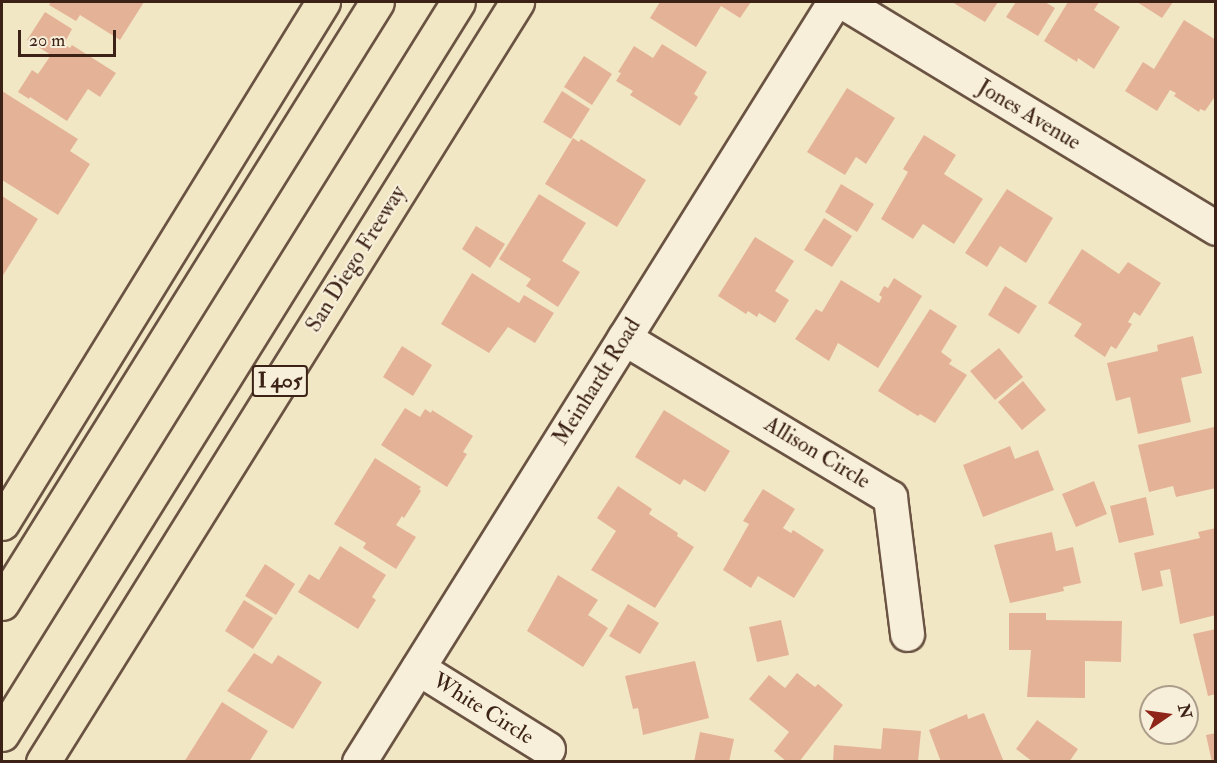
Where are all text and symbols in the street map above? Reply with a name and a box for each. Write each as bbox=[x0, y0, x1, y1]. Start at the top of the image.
scale bar bbox=[21, 18, 118, 56]
text: 20 m bbox=[29, 29, 65, 52]
street label: Jones Avenue bbox=[973, 74, 1085, 156]
street label: San Diego Freeway bbox=[300, 181, 412, 337]
street label: Meinhardt Road bbox=[548, 314, 646, 450]
road number: I 405 bbox=[252, 363, 308, 399]
street label: Allison Circle bbox=[759, 411, 875, 495]
street label: White Circle bbox=[428, 668, 538, 750]
north arrow bbox=[1139, 685, 1199, 745]
text: N bbox=[1173, 702, 1196, 721]

